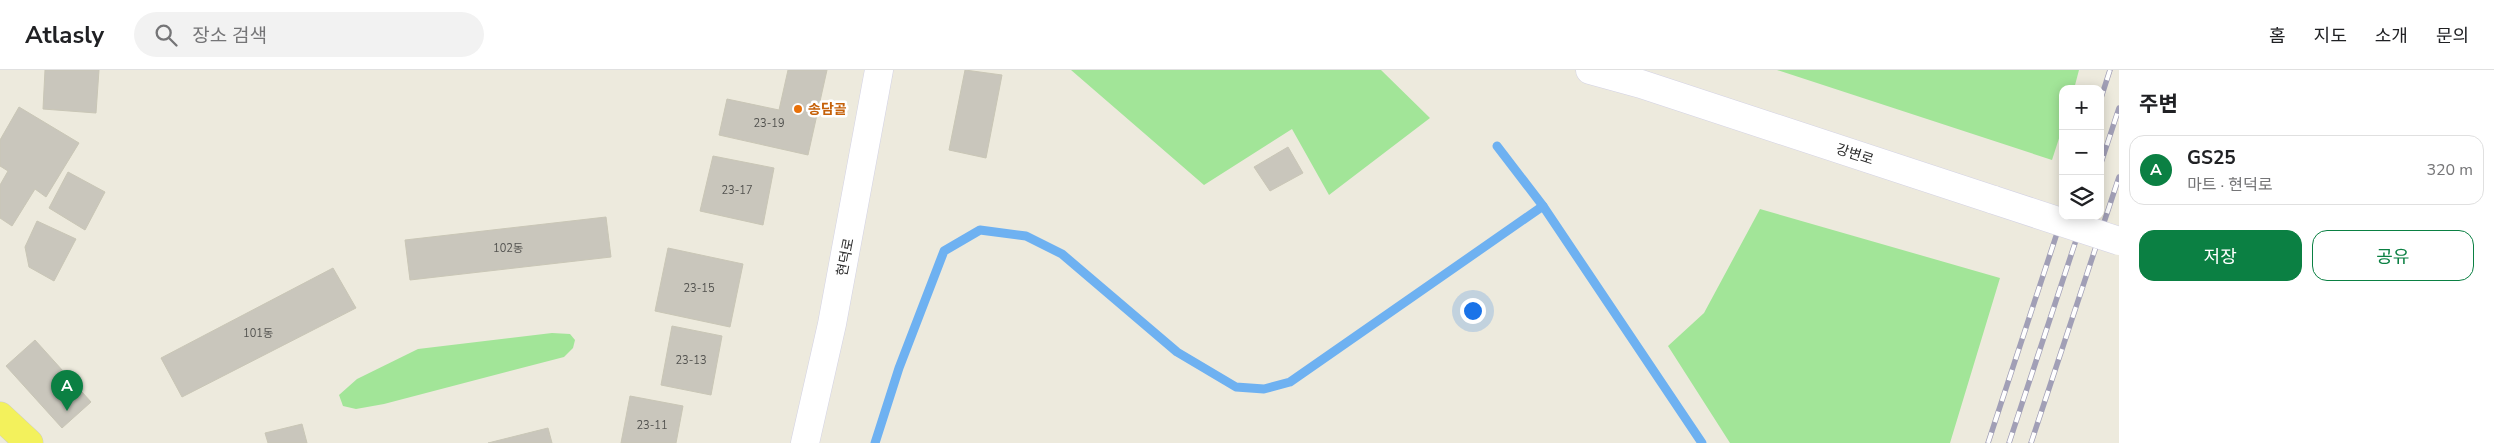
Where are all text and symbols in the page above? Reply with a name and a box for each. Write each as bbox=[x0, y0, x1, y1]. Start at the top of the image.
search box bbox=[134, 12, 484, 57]
text: Atlasly bbox=[25, 19, 104, 51]
icon: search bbox=[152, 21, 180, 49]
text: 장소 검색 bbox=[192, 23, 267, 49]
text: 홈 bbox=[2269, 24, 2286, 48]
text: 지도 bbox=[2314, 24, 2347, 48]
text: 소개 bbox=[2375, 24, 2408, 48]
text: 문의 bbox=[2436, 24, 2469, 48]
map controls bbox=[2059, 85, 2104, 220]
button: + bbox=[2059, 85, 2104, 130]
text: 주변 bbox=[2139, 90, 2178, 118]
place label: 송담골 bbox=[808, 100, 847, 119]
marker: 송담골 bbox=[792, 103, 804, 115]
house number: 23-19 bbox=[753, 116, 785, 131]
button: − bbox=[2059, 130, 2104, 175]
street label: 강변로 bbox=[1834, 139, 1876, 170]
text: GS25 bbox=[2187, 145, 2236, 171]
text: A bbox=[2150, 159, 2162, 181]
text: 320 m bbox=[2426, 159, 2473, 181]
text: 마트 · 현덕로 bbox=[2187, 174, 2272, 196]
button: layers bbox=[2059, 175, 2104, 220]
house number: 23-17 bbox=[721, 183, 753, 198]
button: 저장 bbox=[2139, 230, 2302, 281]
button: 공유 bbox=[2312, 230, 2474, 281]
street label: 현덕로 bbox=[832, 236, 859, 278]
house number: 102동 bbox=[493, 241, 523, 256]
house number: 23-15 bbox=[683, 281, 715, 296]
your location bbox=[1460, 298, 1486, 324]
house number: 101동 bbox=[243, 326, 273, 341]
house number: 23-13 bbox=[675, 353, 707, 368]
pin: A bbox=[51, 370, 83, 411]
house number: 23-11 bbox=[636, 418, 668, 433]

